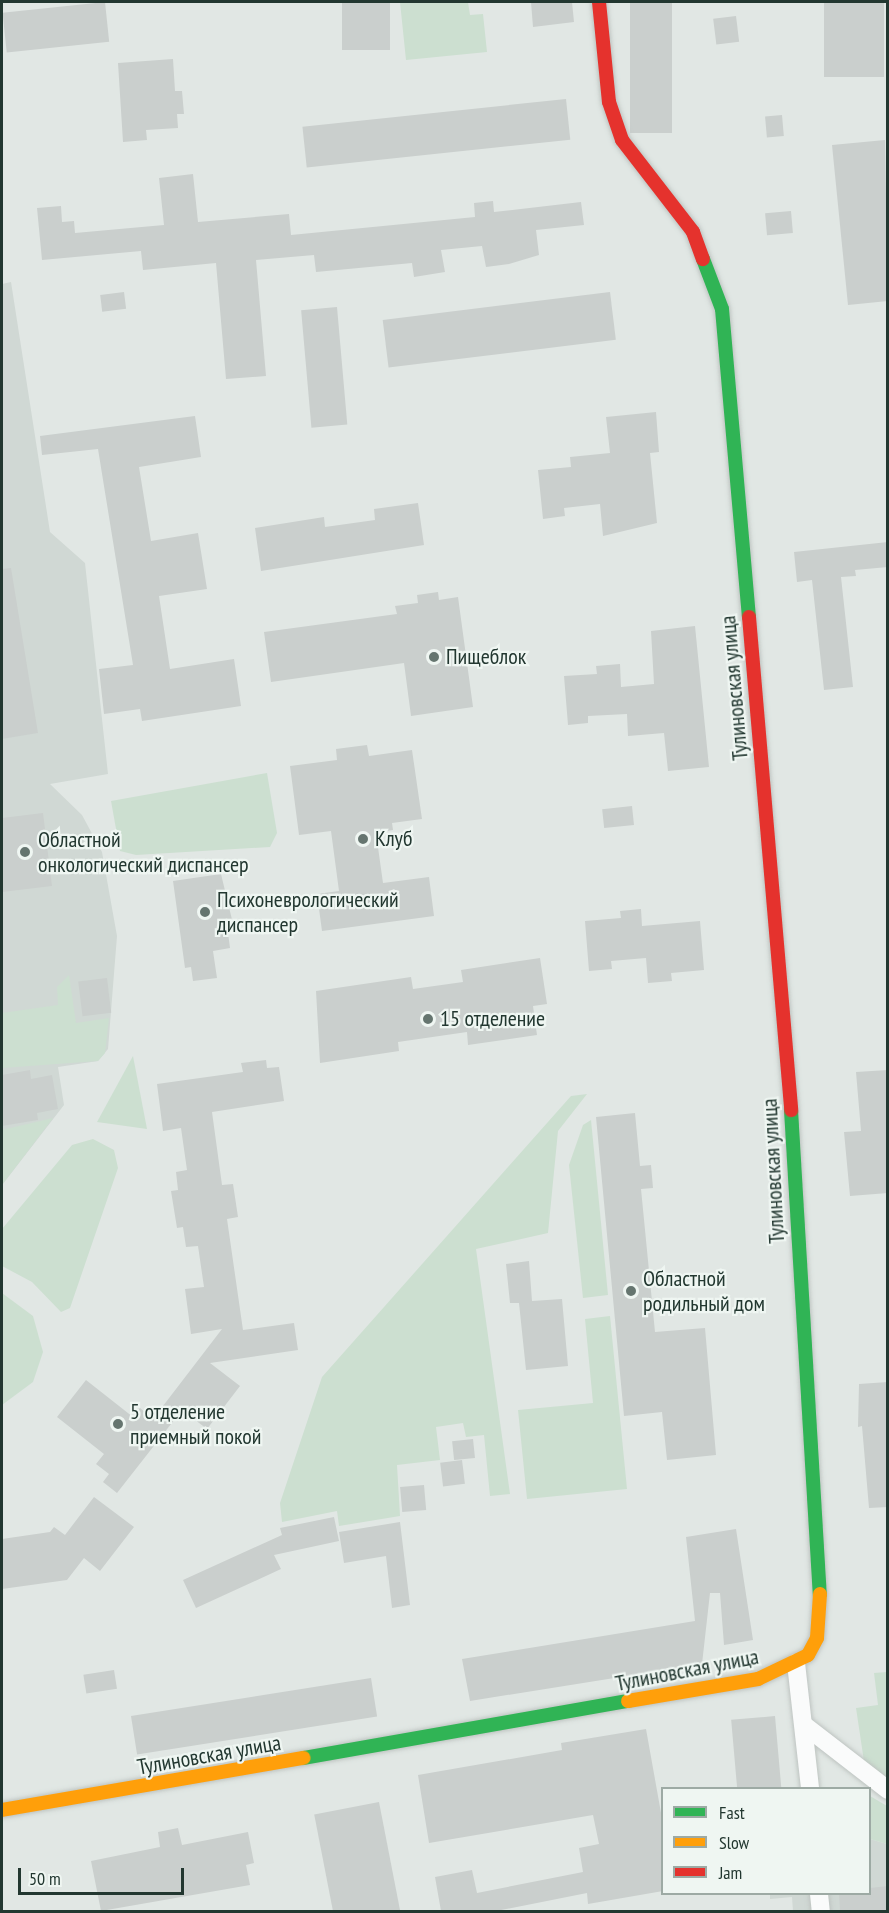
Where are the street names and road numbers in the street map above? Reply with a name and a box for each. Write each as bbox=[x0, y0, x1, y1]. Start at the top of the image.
street label: Тулиновская улица bbox=[715, 614, 753, 762]
street label: Тулиновская улица bbox=[756, 1098, 790, 1244]
street label: Тулиновская улица bbox=[613, 1643, 761, 1697]
street label: Тулиновская улица bbox=[135, 1729, 283, 1781]

